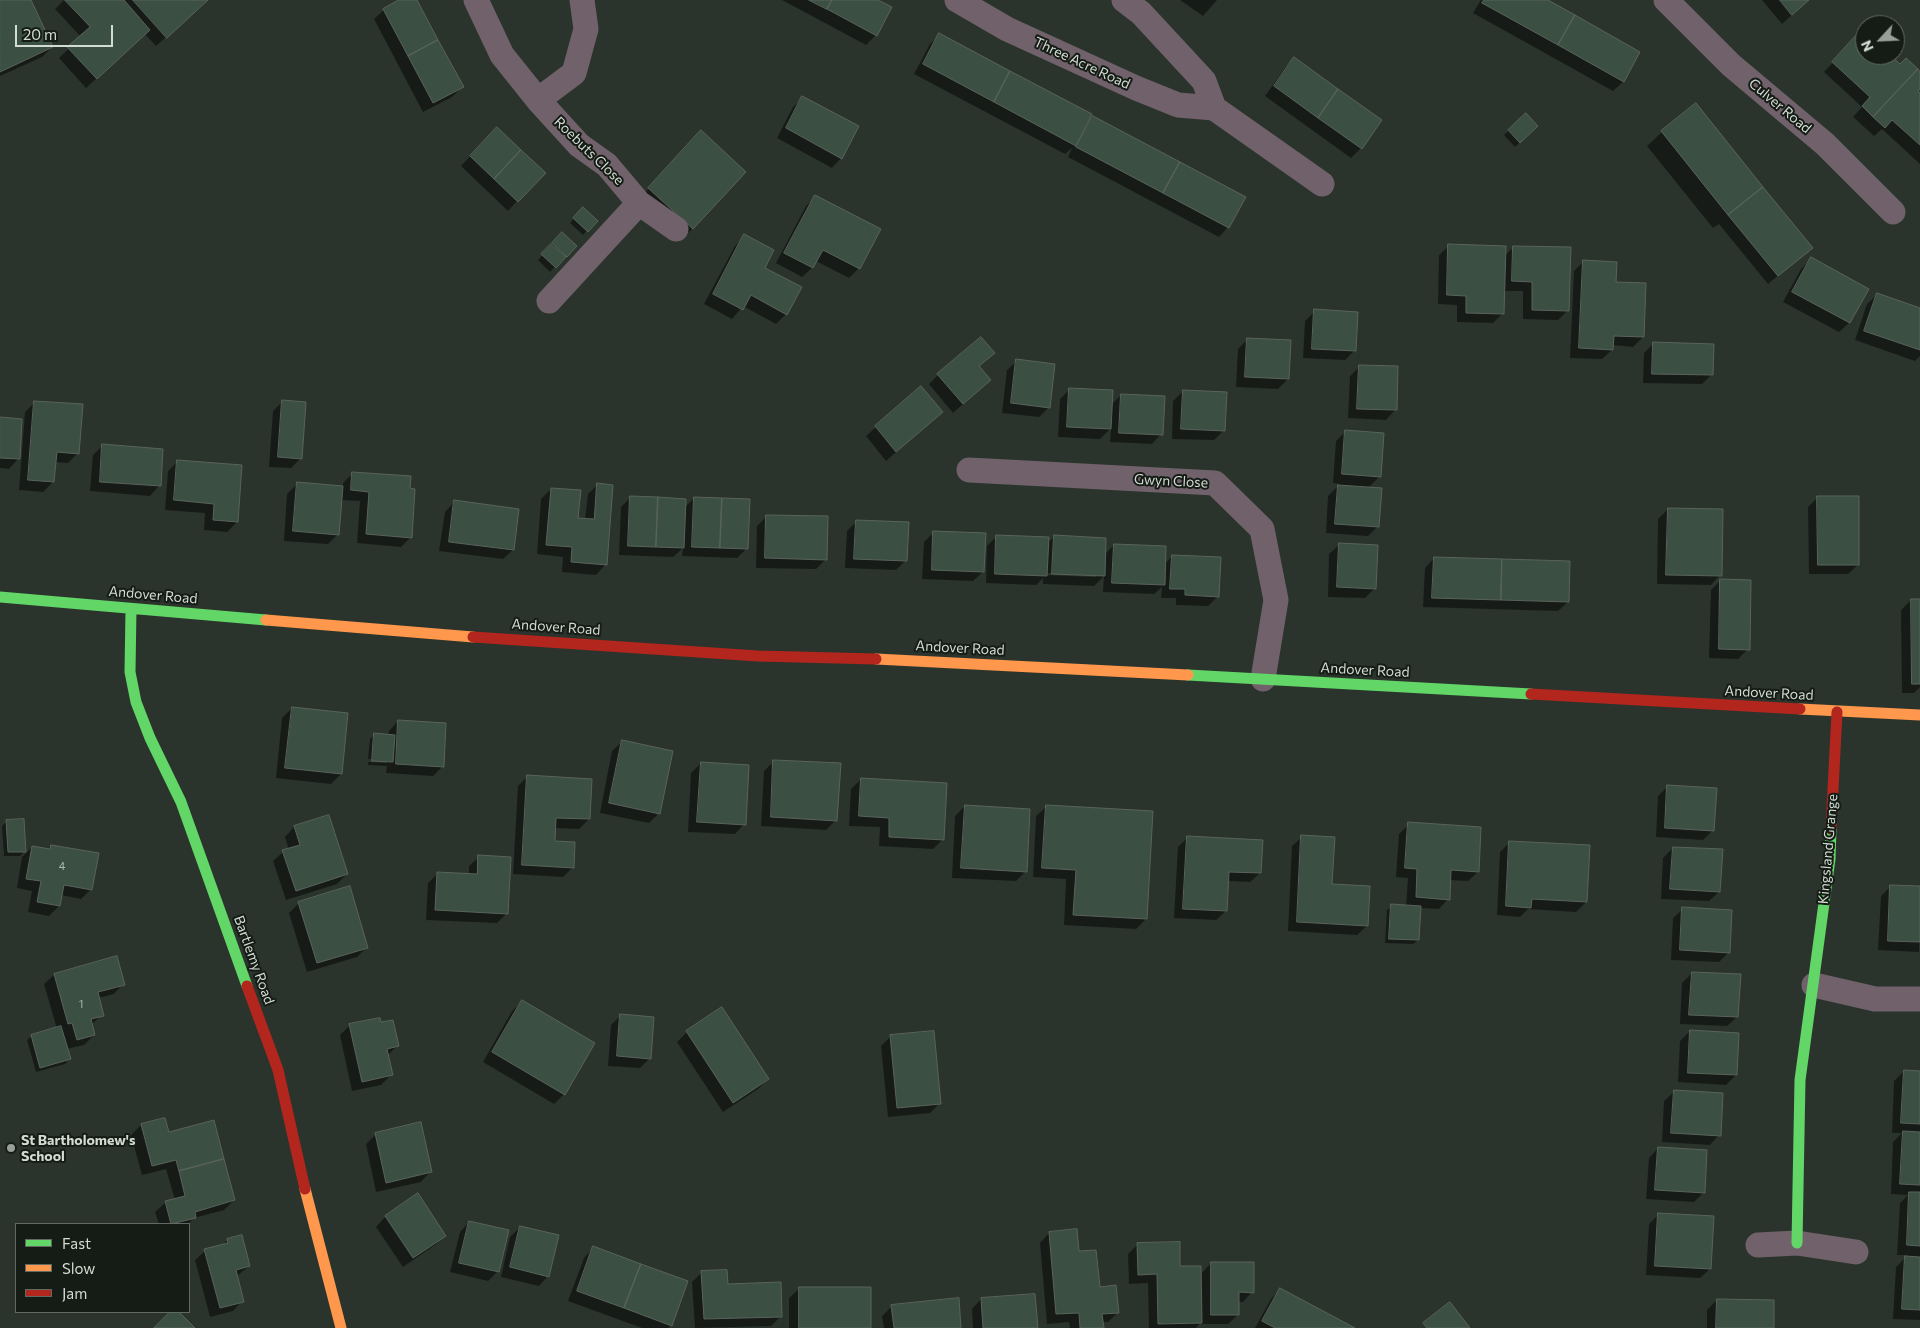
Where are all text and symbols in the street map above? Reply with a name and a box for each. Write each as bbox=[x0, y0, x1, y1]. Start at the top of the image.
scale bar bbox=[18, 15, 115, 47]
north arrow bbox=[1855, 15, 1905, 65]
text: 20 m bbox=[23, 25, 57, 43]
street label: Three Acre Road bbox=[1031, 33, 1133, 93]
text: N bbox=[1857, 38, 1877, 54]
street label: Culver Road bbox=[1745, 75, 1815, 137]
street label: Roebuts Close bbox=[551, 113, 627, 189]
street label: Gwyn Close bbox=[1133, 471, 1209, 491]
street label: Andover Road bbox=[108, 583, 198, 607]
street label: Andover Road bbox=[511, 616, 601, 638]
street label: Andover Road bbox=[915, 637, 1005, 659]
street label: Andover Road bbox=[1320, 659, 1410, 681]
street label: Andover Road bbox=[1724, 682, 1814, 704]
street label: Kingsland Grange bbox=[1815, 793, 1841, 905]
house number: 4 bbox=[59, 859, 65, 873]
street label: Bartlemy Road bbox=[230, 913, 278, 1007]
house number: 1 bbox=[79, 997, 83, 1011]
place label: St Bartholomew's School bbox=[21, 1132, 136, 1164]
marker: St Bartholomew's School bbox=[5, 1142, 17, 1154]
legend bbox=[15, 1223, 190, 1313]
text: Fast bbox=[62, 1234, 91, 1252]
text: Slow bbox=[62, 1259, 95, 1277]
text: Jam bbox=[62, 1284, 87, 1302]

